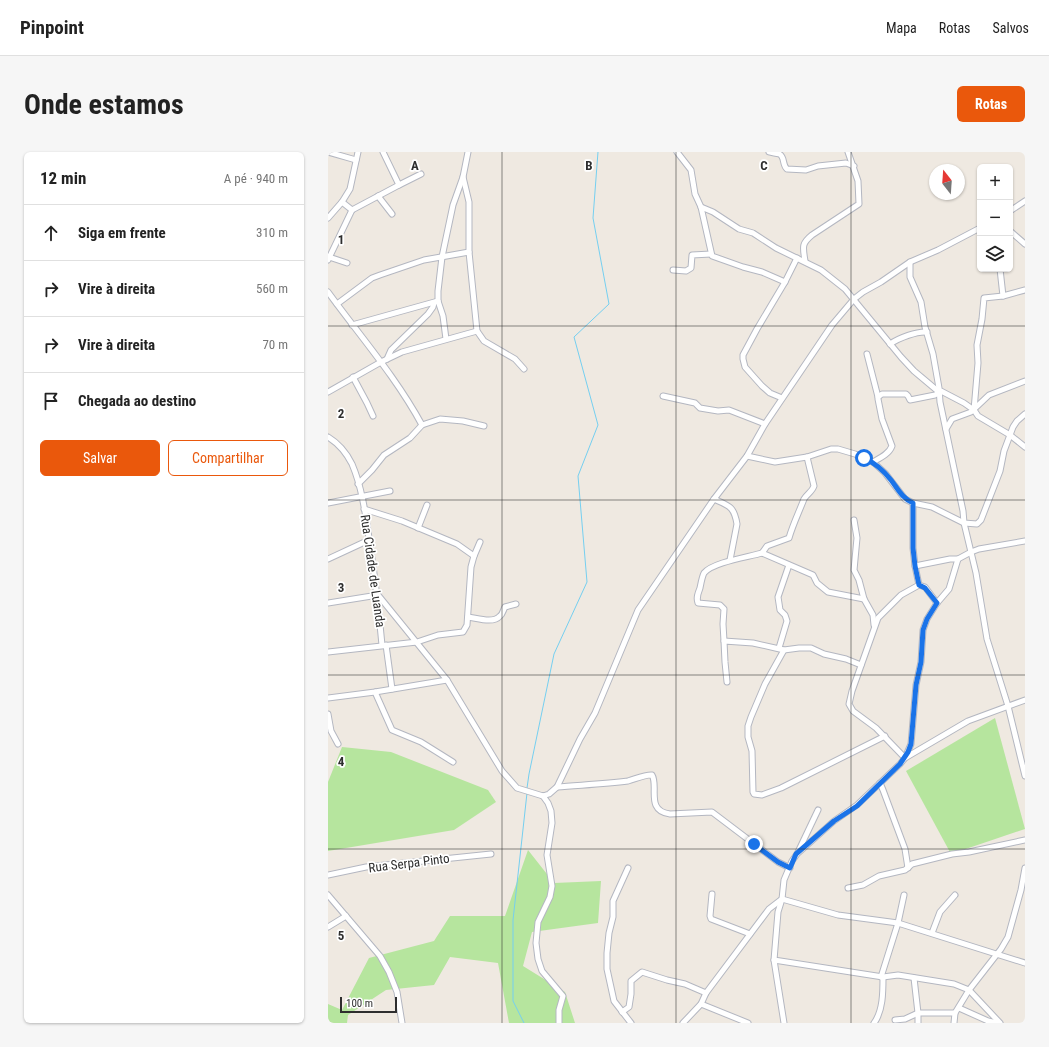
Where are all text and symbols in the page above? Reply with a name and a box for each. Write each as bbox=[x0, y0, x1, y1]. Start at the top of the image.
text: Pinpoint bbox=[20, 16, 84, 39]
text: Mapa bbox=[886, 20, 917, 36]
text: Rotas bbox=[939, 20, 971, 36]
text: Salvos bbox=[993, 20, 1029, 36]
button: Rotas bbox=[957, 86, 1025, 122]
text: Onde estamos bbox=[24, 88, 184, 121]
text: A bbox=[411, 158, 419, 173]
text: B bbox=[585, 158, 593, 173]
text: C bbox=[760, 158, 768, 173]
north arrow bbox=[929, 164, 965, 200]
map controls bbox=[977, 164, 1013, 272]
button: + bbox=[977, 164, 1013, 200]
text: 12 min bbox=[40, 168, 86, 188]
text: A pé · 940 m bbox=[224, 171, 288, 186]
button: − bbox=[977, 200, 1013, 236]
icon: ahead bbox=[40, 222, 62, 244]
text: Siga em frente bbox=[78, 224, 166, 242]
text: 310 m bbox=[256, 225, 288, 240]
text: 1 bbox=[338, 232, 344, 247]
button: layers bbox=[977, 236, 1013, 272]
icon: right bbox=[40, 278, 62, 300]
text: Vire à direita bbox=[78, 280, 155, 298]
text: 560 m bbox=[256, 281, 288, 296]
icon: right bbox=[40, 334, 62, 356]
text: Vire à direita bbox=[78, 336, 155, 354]
text: 70 m bbox=[262, 337, 288, 352]
icon: arrive bbox=[40, 390, 62, 412]
text: Chegada ao destino bbox=[78, 392, 196, 410]
text: 2 bbox=[338, 406, 345, 421]
button: Salvar bbox=[40, 440, 160, 476]
button: Compartilhar bbox=[168, 440, 288, 476]
route start bbox=[855, 449, 873, 467]
street label: Rua Cidade de Luanda bbox=[358, 514, 388, 628]
text: 3 bbox=[338, 580, 344, 595]
text: 4 bbox=[338, 754, 345, 769]
route end bbox=[745, 835, 763, 853]
street label: Rua Serpa Pinto bbox=[368, 851, 450, 875]
text: 5 bbox=[338, 928, 345, 943]
scale bar bbox=[340, 995, 397, 1014]
text: 100 m bbox=[346, 997, 373, 1010]

